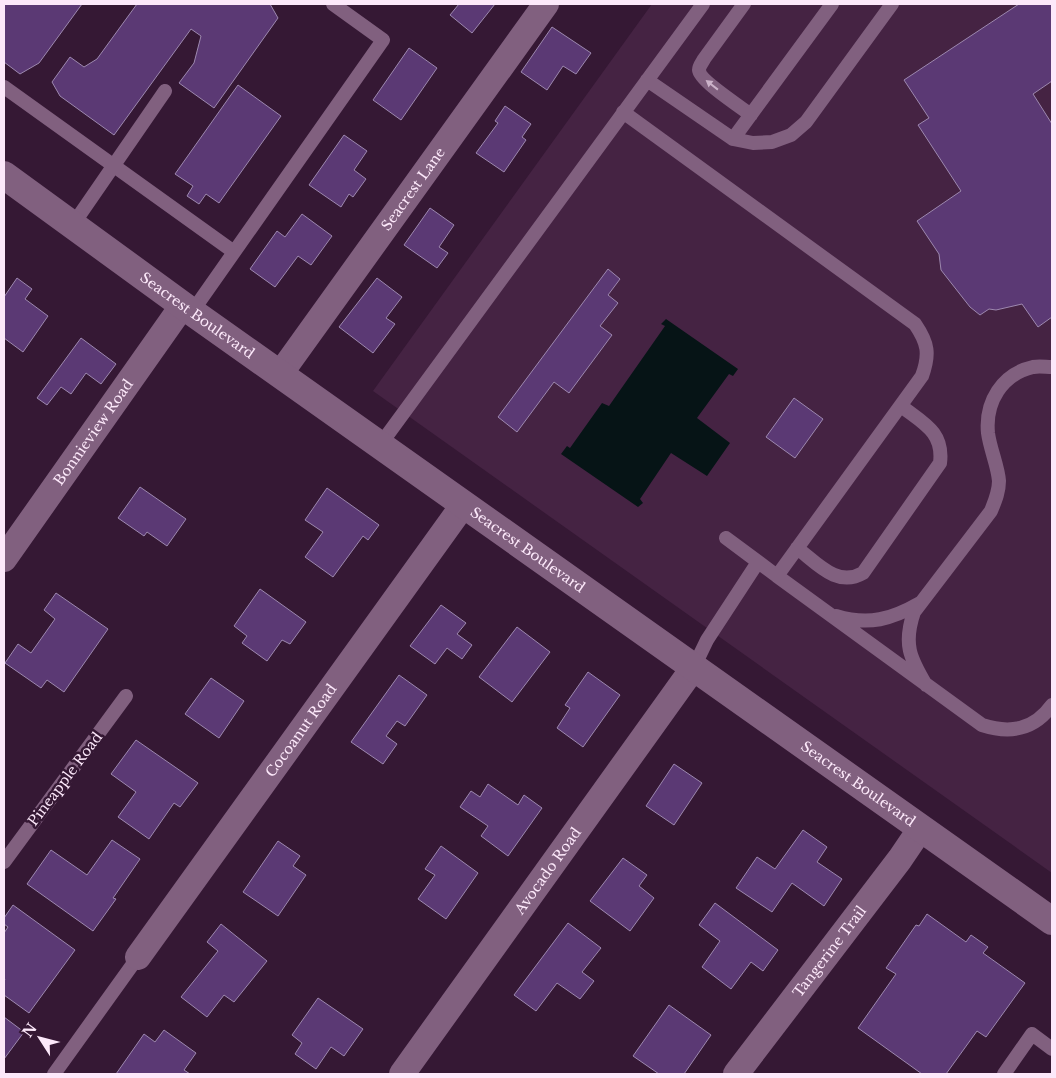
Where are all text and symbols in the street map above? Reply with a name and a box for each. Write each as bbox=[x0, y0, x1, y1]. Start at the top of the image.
one-way arrow bbox=[705, 80, 719, 90]
street label: Seacrest Lane bbox=[377, 144, 449, 234]
street label: Seacrest Boulevard bbox=[137, 268, 259, 363]
street label: Bonnieview Road bbox=[50, 375, 137, 489]
street label: Seacrest Boulevard bbox=[467, 503, 589, 597]
street label: Cocoanut Road bbox=[261, 680, 341, 781]
street label: Pineapple Road bbox=[24, 728, 106, 829]
street label: Seacrest Boulevard bbox=[797, 737, 920, 831]
street label: Avocado Road bbox=[510, 823, 585, 919]
street label: Tangerine Trail bbox=[789, 902, 870, 1001]
north arrow bbox=[15, 1013, 65, 1063]
text: N bbox=[18, 1020, 41, 1041]

